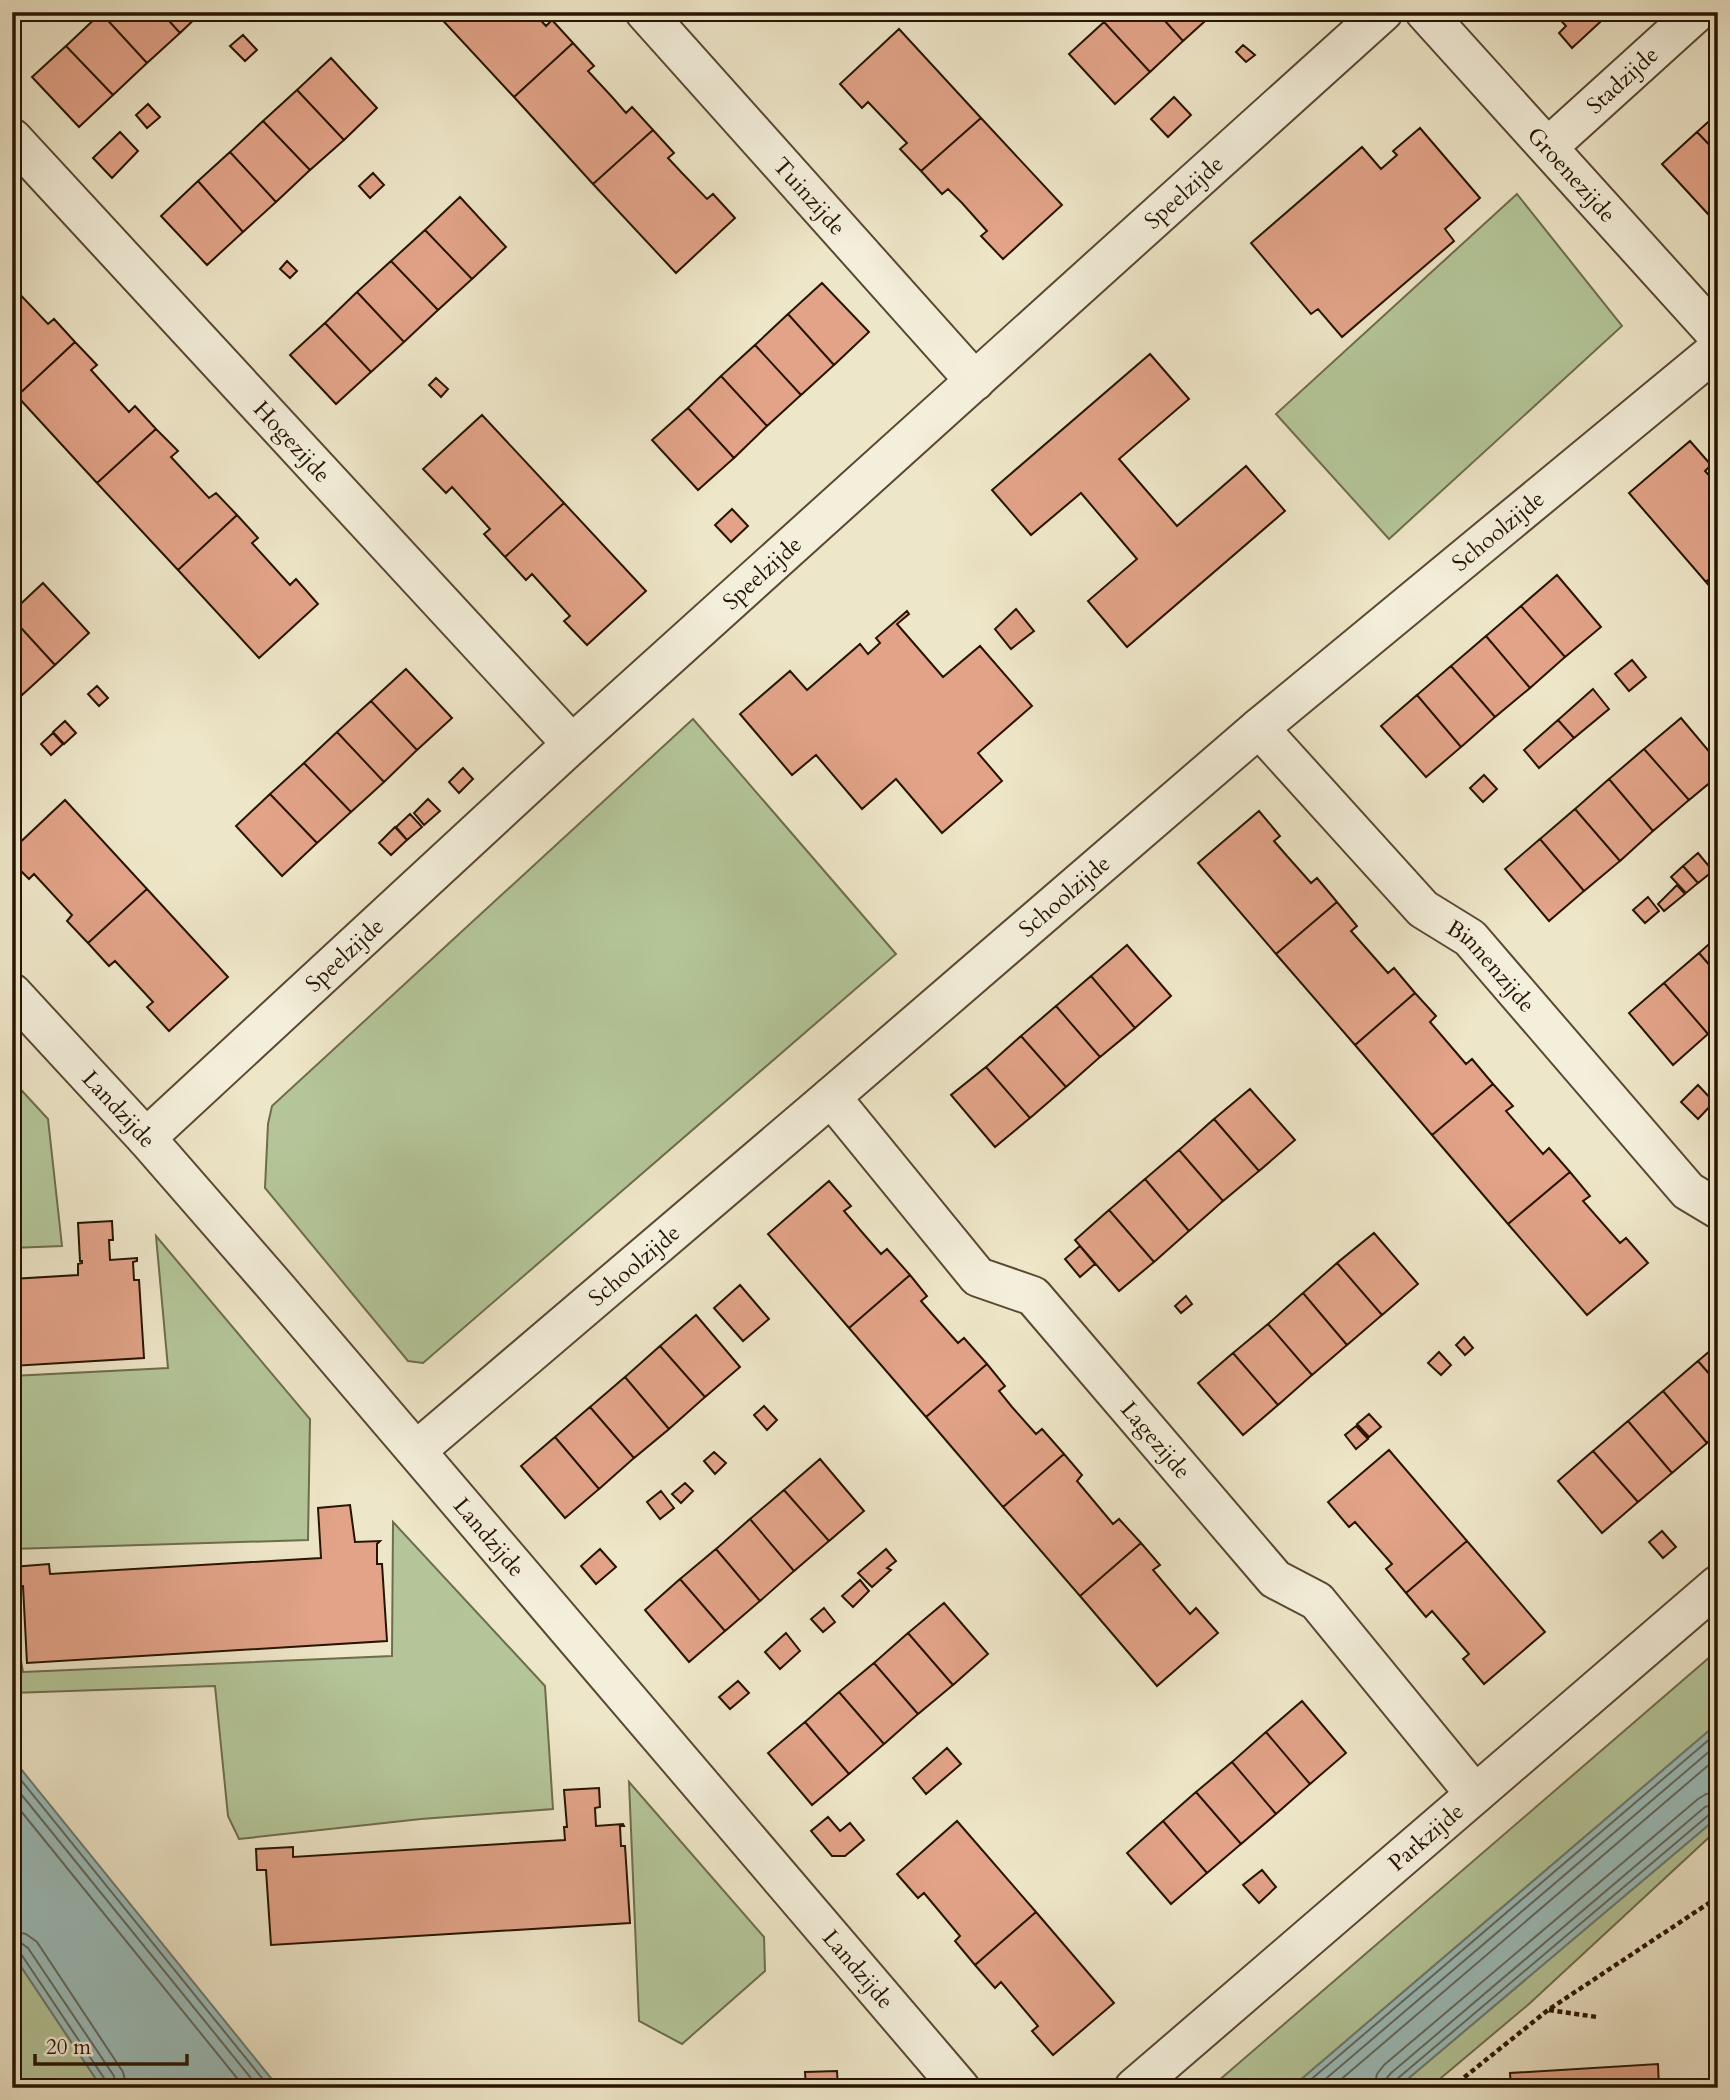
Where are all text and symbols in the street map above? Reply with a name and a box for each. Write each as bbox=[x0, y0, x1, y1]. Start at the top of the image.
street label: Stadzijde bbox=[1580, 40, 1665, 121]
street label: Groenezijde bbox=[1520, 120, 1623, 229]
street label: Speelzijde bbox=[1138, 149, 1230, 236]
street label: Tuinzijde bbox=[766, 151, 852, 242]
street label: Hogezijde bbox=[246, 394, 338, 489]
street label: Schoolzijde bbox=[1445, 484, 1551, 579]
street label: Speelzijde bbox=[716, 529, 808, 617]
street label: Schoolzijde bbox=[1012, 848, 1117, 944]
street label: Speelzijde bbox=[299, 911, 390, 999]
street label: Binnenzijde bbox=[1441, 912, 1542, 1019]
street label: Landzijde bbox=[75, 1064, 163, 1155]
street label: Schoolzijde bbox=[582, 1218, 687, 1313]
street label: Lagezijde bbox=[1114, 1395, 1198, 1486]
street label: Landzijde bbox=[446, 1491, 532, 1584]
street label: Parkzijde bbox=[1382, 1796, 1470, 1878]
street label: Landzijde bbox=[815, 1923, 901, 2016]
scale bar bbox=[35, 2023, 187, 2067]
text: 20 m bbox=[46, 2033, 91, 2062]

